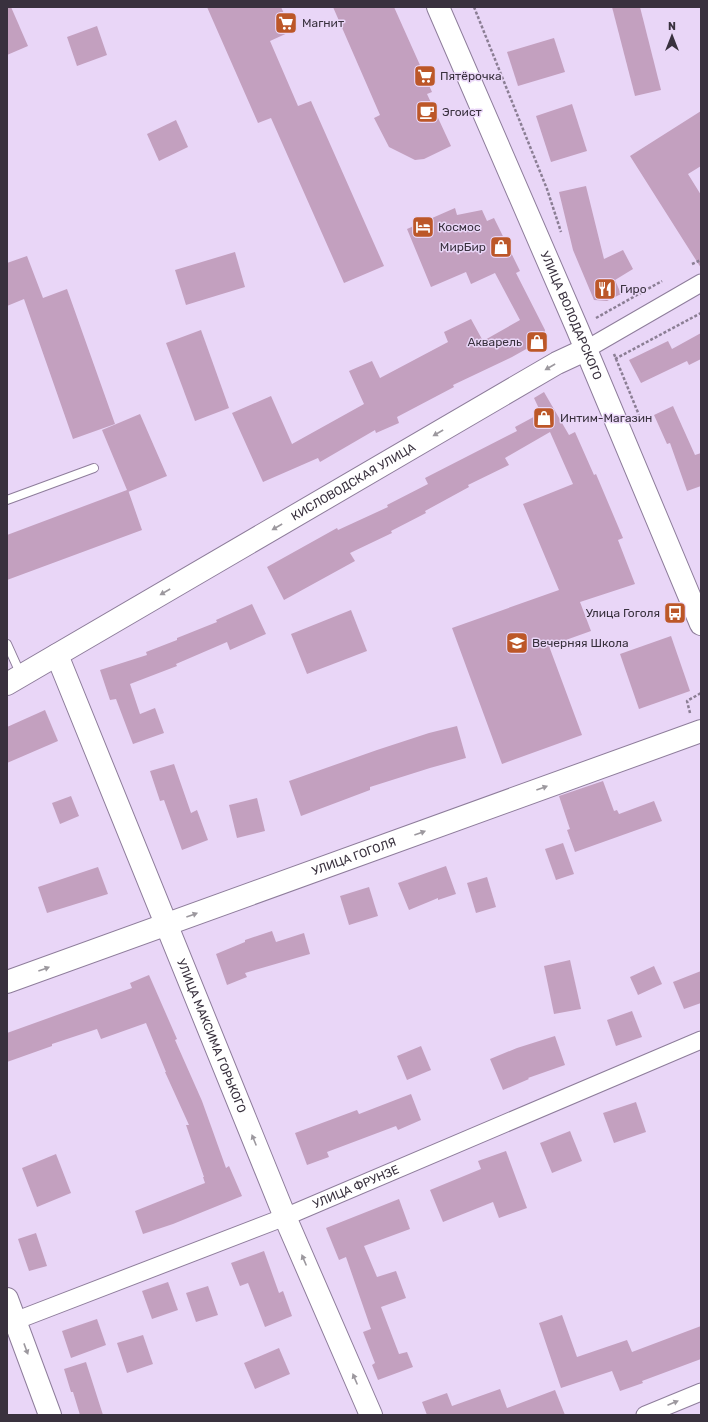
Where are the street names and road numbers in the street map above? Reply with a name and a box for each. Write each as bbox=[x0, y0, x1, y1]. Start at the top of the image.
street label: УЛИЦА ВОЛОДАРСКОГО bbox=[538, 249, 605, 382]
street label: КИСЛОВОДСКАЯ УЛИЦА bbox=[289, 440, 418, 524]
street label: УЛИЦА ГОГОЛЯ bbox=[310, 835, 398, 878]
street label: УЛИЦА МАКСИМА ГОРЬКОГО bbox=[174, 957, 249, 1115]
street label: УЛИЦА ФРУНЗЕ bbox=[311, 1162, 401, 1211]

